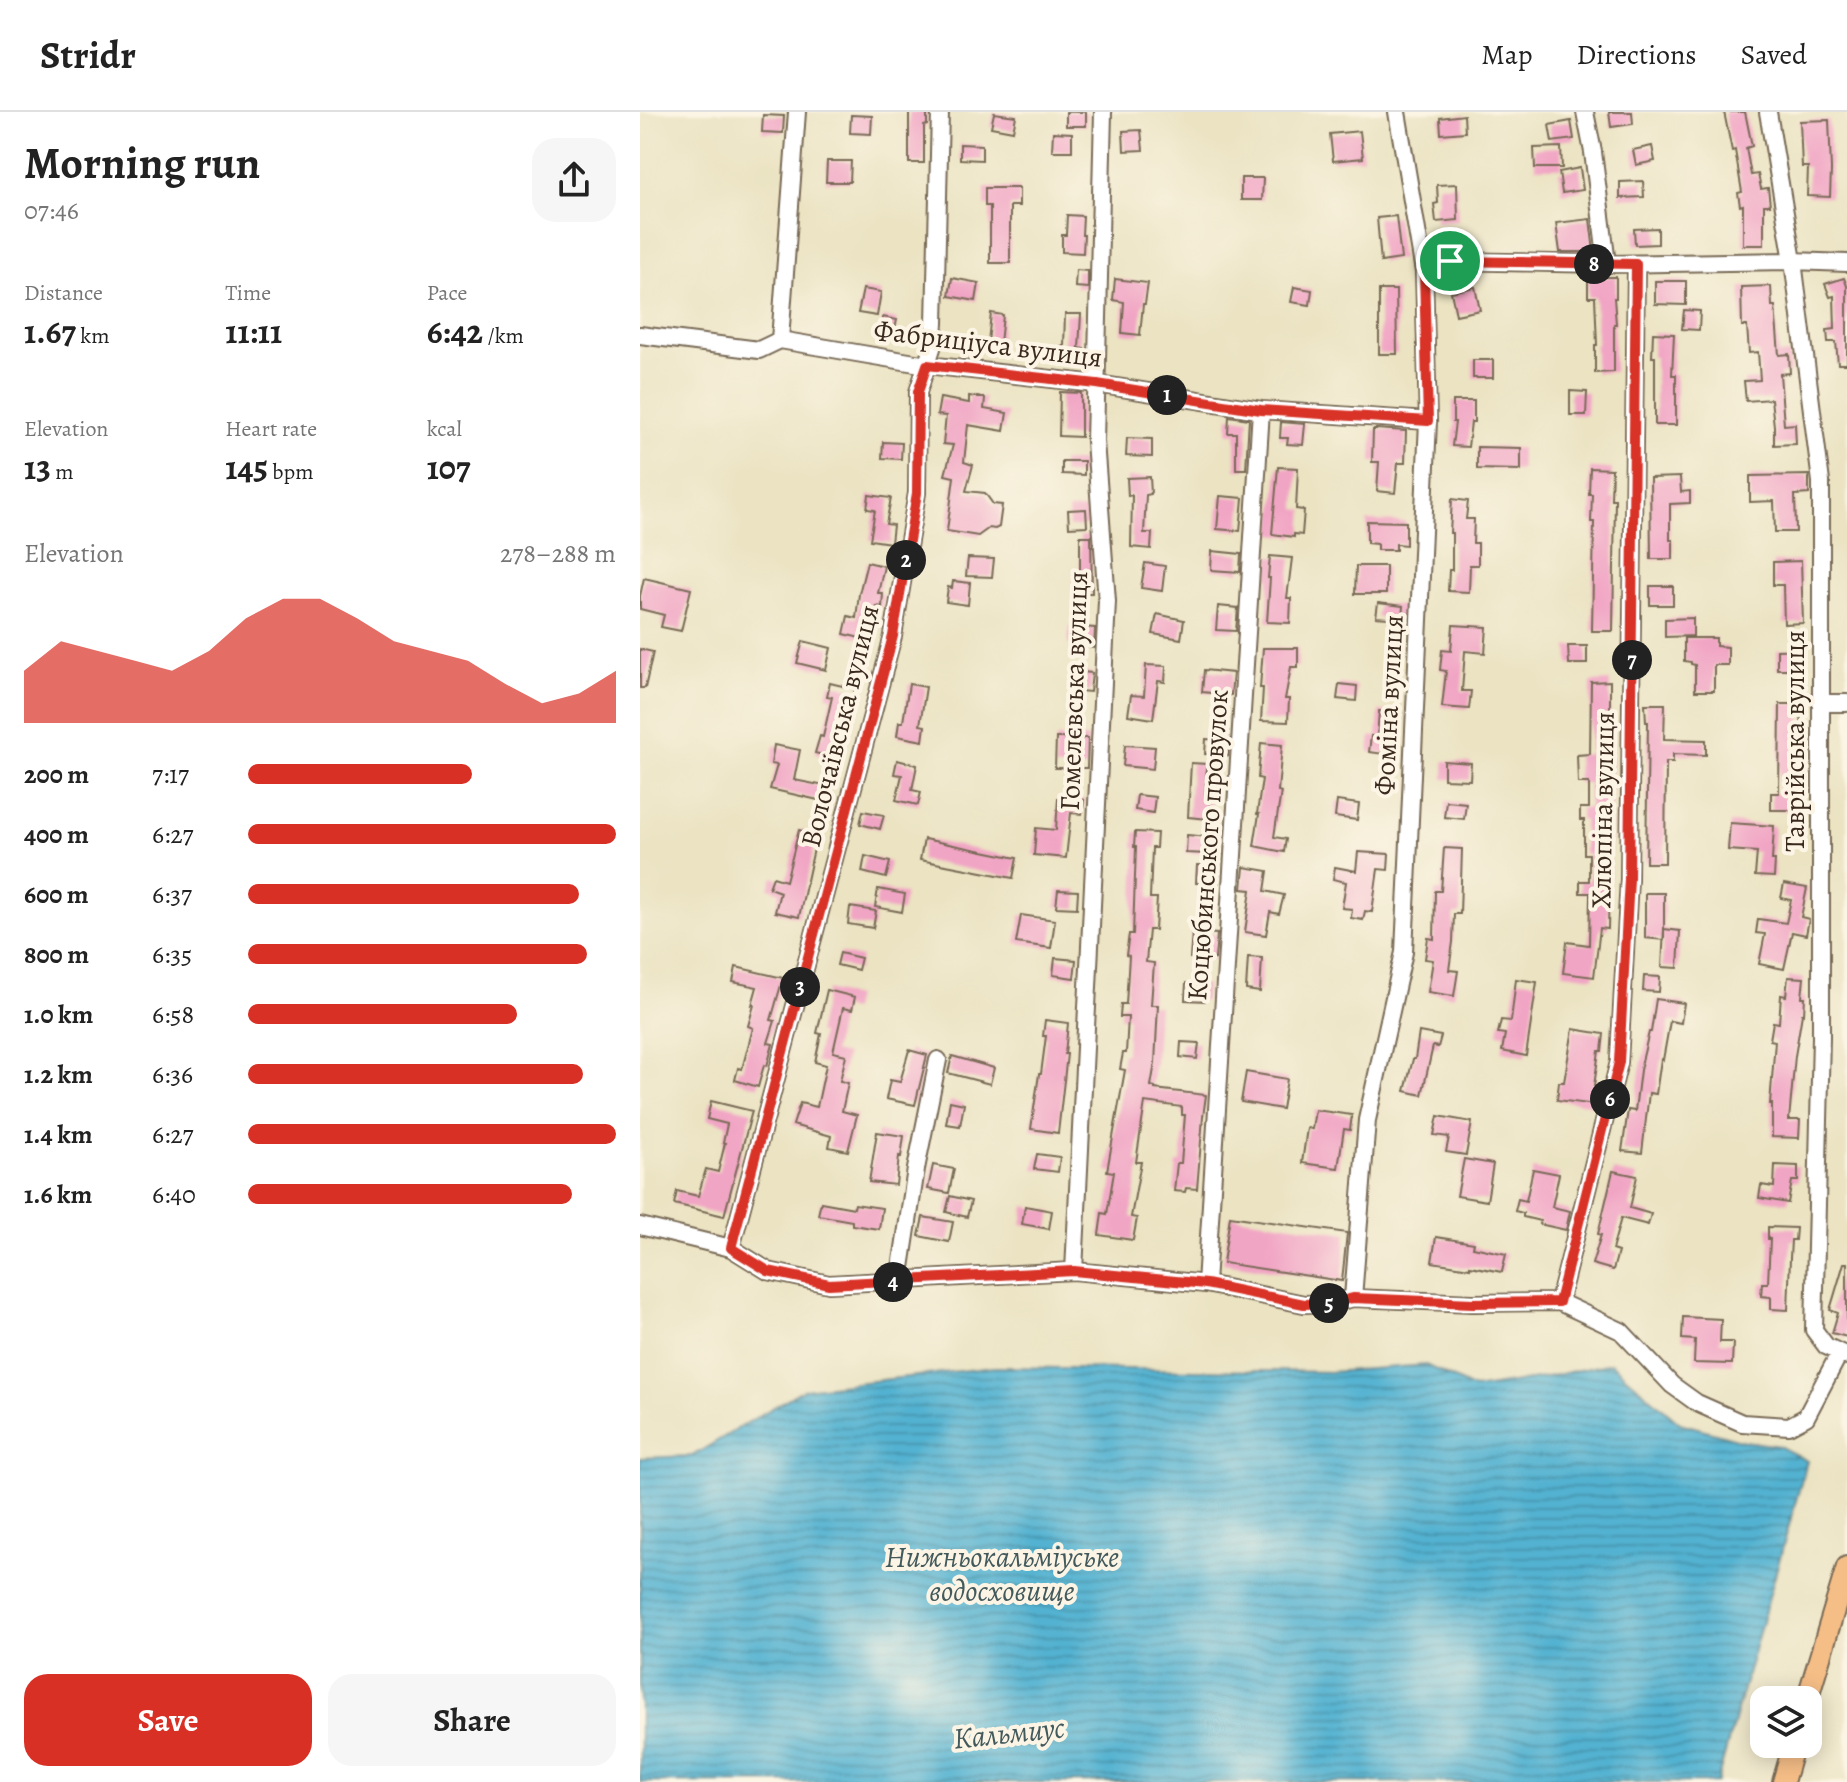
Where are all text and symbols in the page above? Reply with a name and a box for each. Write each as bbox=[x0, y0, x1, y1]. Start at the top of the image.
text: Stridr bbox=[40, 29, 136, 81]
text: Map bbox=[1481, 36, 1532, 74]
text: Directions bbox=[1576, 36, 1697, 74]
text: Saved bbox=[1741, 36, 1807, 74]
text: Morning run bbox=[24, 133, 260, 193]
button: share bbox=[532, 138, 616, 222]
text: 07:46 bbox=[24, 193, 79, 228]
pin bbox=[1416, 227, 1484, 295]
icon: arrive bbox=[1428, 239, 1472, 283]
pin: 8 bbox=[1574, 244, 1614, 284]
text: 8 bbox=[1589, 249, 1599, 279]
text: Distance bbox=[24, 278, 103, 308]
text: Time bbox=[225, 278, 271, 308]
text: Pace bbox=[427, 278, 467, 308]
text: 1.67 bbox=[24, 308, 76, 355]
text: 11:11 bbox=[225, 308, 282, 355]
text: 6:42 bbox=[427, 308, 483, 355]
street label: Фабриціуса вулиця bbox=[872, 311, 1104, 377]
text: km bbox=[76, 321, 110, 351]
text: /km bbox=[483, 321, 524, 351]
pin: 1 bbox=[1147, 375, 1187, 415]
text: 1 bbox=[1163, 380, 1171, 410]
text: Elevation bbox=[24, 414, 108, 444]
text: Heart rate bbox=[225, 414, 317, 444]
text: kcal bbox=[427, 414, 462, 444]
text: 13 bbox=[24, 444, 51, 491]
text: 145 bbox=[225, 444, 268, 491]
text: 107 bbox=[427, 444, 470, 491]
text: m bbox=[51, 457, 73, 487]
text: bpm bbox=[268, 457, 313, 487]
text: Elevation bbox=[24, 536, 124, 571]
text: 278–288 m bbox=[500, 536, 616, 571]
pin: 2 bbox=[886, 540, 926, 580]
text: 2 bbox=[901, 545, 911, 575]
street label: Гомелєвська вулиця bbox=[1051, 571, 1097, 811]
street label: Волочаївська вулиця bbox=[792, 601, 888, 851]
street label: Фоміна вулиця bbox=[1365, 614, 1413, 796]
street label: Таврійська вулиця bbox=[1776, 630, 1814, 852]
pin: 7 bbox=[1612, 640, 1652, 680]
text: 7 bbox=[1627, 645, 1637, 675]
street label: Коцюбинського провулок bbox=[1178, 688, 1238, 1002]
street label: Хлюпіна вулиця bbox=[1582, 711, 1624, 909]
text: 200 m bbox=[24, 757, 89, 792]
text: 7:17 bbox=[152, 757, 189, 792]
text: 400 m bbox=[24, 817, 89, 852]
text: 6:27 bbox=[152, 817, 193, 852]
text: 600 m bbox=[24, 877, 89, 912]
text: 6:37 bbox=[152, 877, 192, 912]
text: 800 m bbox=[24, 937, 89, 972]
text: 6:35 bbox=[152, 937, 192, 972]
pin: 3 bbox=[780, 967, 820, 1007]
text: 3 bbox=[795, 972, 805, 1002]
text: 1.0 km bbox=[24, 997, 93, 1032]
text: 6:58 bbox=[152, 997, 194, 1032]
text: 1.2 km bbox=[24, 1057, 93, 1092]
text: 6:36 bbox=[152, 1057, 193, 1092]
pin: 6 bbox=[1590, 1079, 1630, 1119]
text: 6 bbox=[1605, 1084, 1615, 1114]
text: 1.4 km bbox=[24, 1117, 92, 1152]
text: 6:27 bbox=[152, 1117, 193, 1152]
text: 1.6 km bbox=[24, 1177, 92, 1212]
text: 6:40 bbox=[152, 1177, 196, 1212]
pin: 4 bbox=[873, 1262, 913, 1302]
text: 4 bbox=[888, 1267, 898, 1297]
pin: 5 bbox=[1309, 1283, 1349, 1323]
text: 5 bbox=[1324, 1288, 1334, 1318]
water label: Нижньокальміуське водосховище bbox=[885, 1537, 1119, 1611]
button: Save bbox=[24, 1674, 312, 1766]
button: Share bbox=[328, 1674, 616, 1766]
map controls bbox=[1750, 1686, 1822, 1758]
button: layers bbox=[1750, 1686, 1822, 1758]
water label: Кальмиус bbox=[951, 1707, 1067, 1759]

